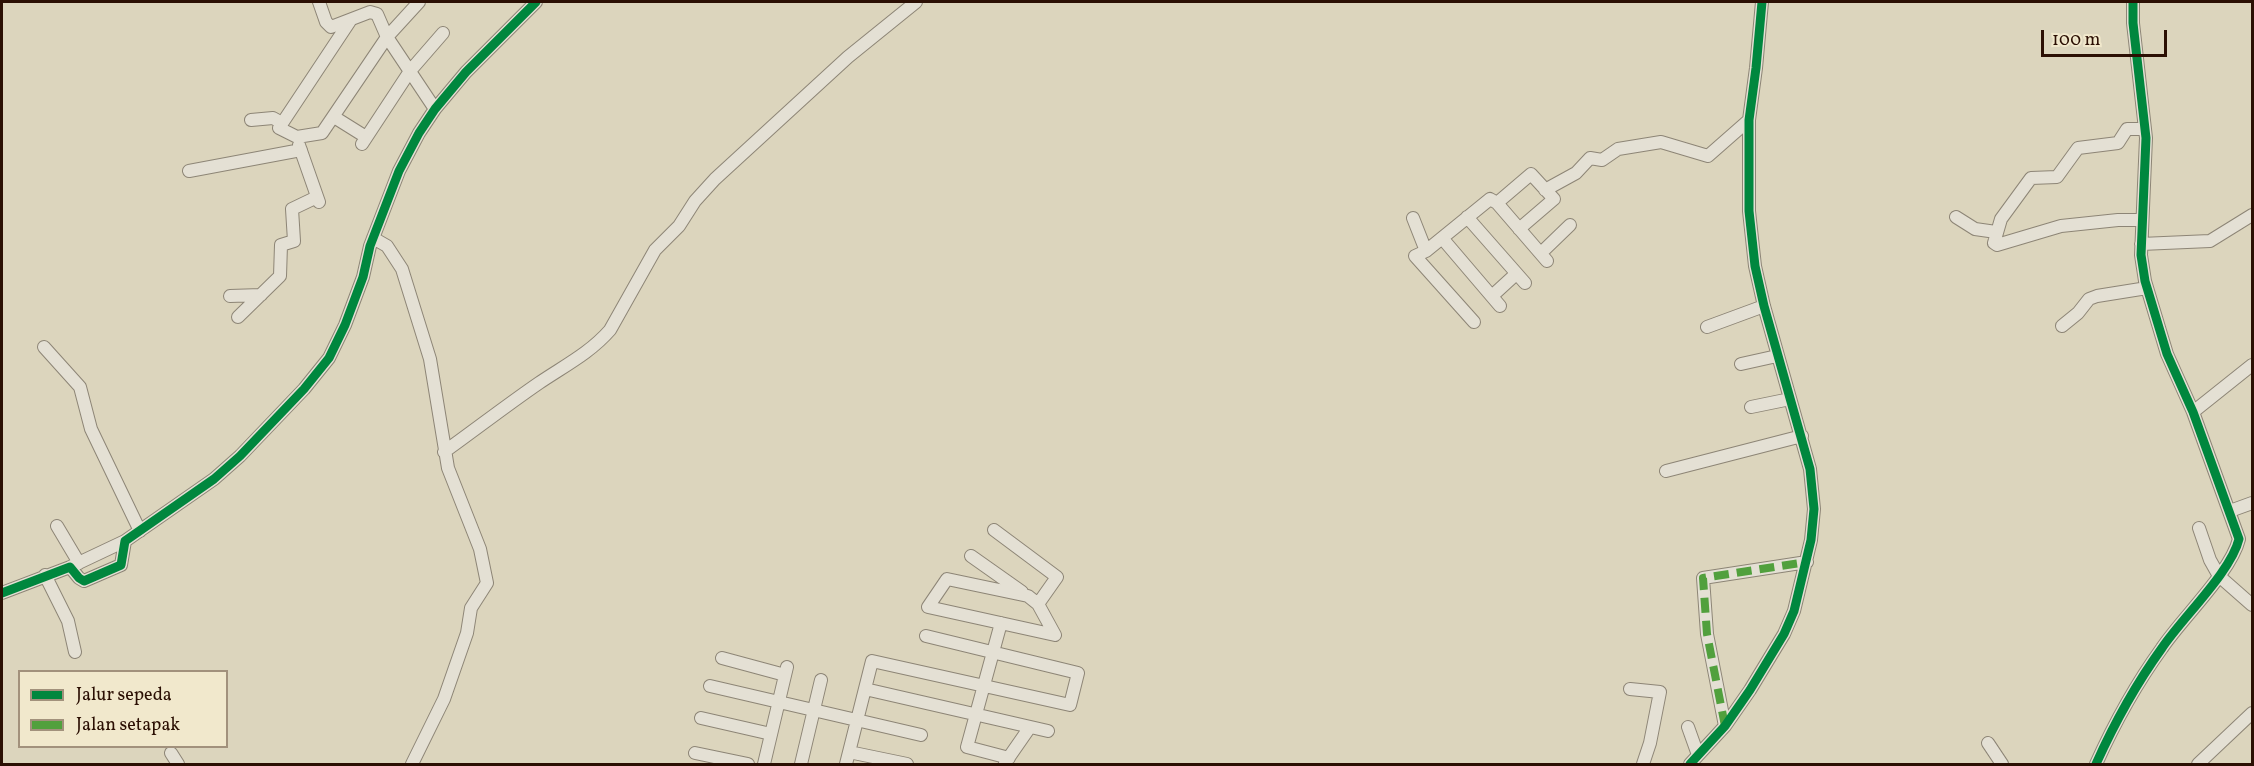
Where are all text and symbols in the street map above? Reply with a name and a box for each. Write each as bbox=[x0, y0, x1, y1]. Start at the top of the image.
scale bar bbox=[2044, 18, 2170, 56]
text: 100 m bbox=[2052, 28, 2101, 53]
legend bbox=[18, 670, 228, 748]
text: Jalur sepeda bbox=[76, 683, 172, 708]
text: Jalan setapak bbox=[76, 713, 180, 738]

